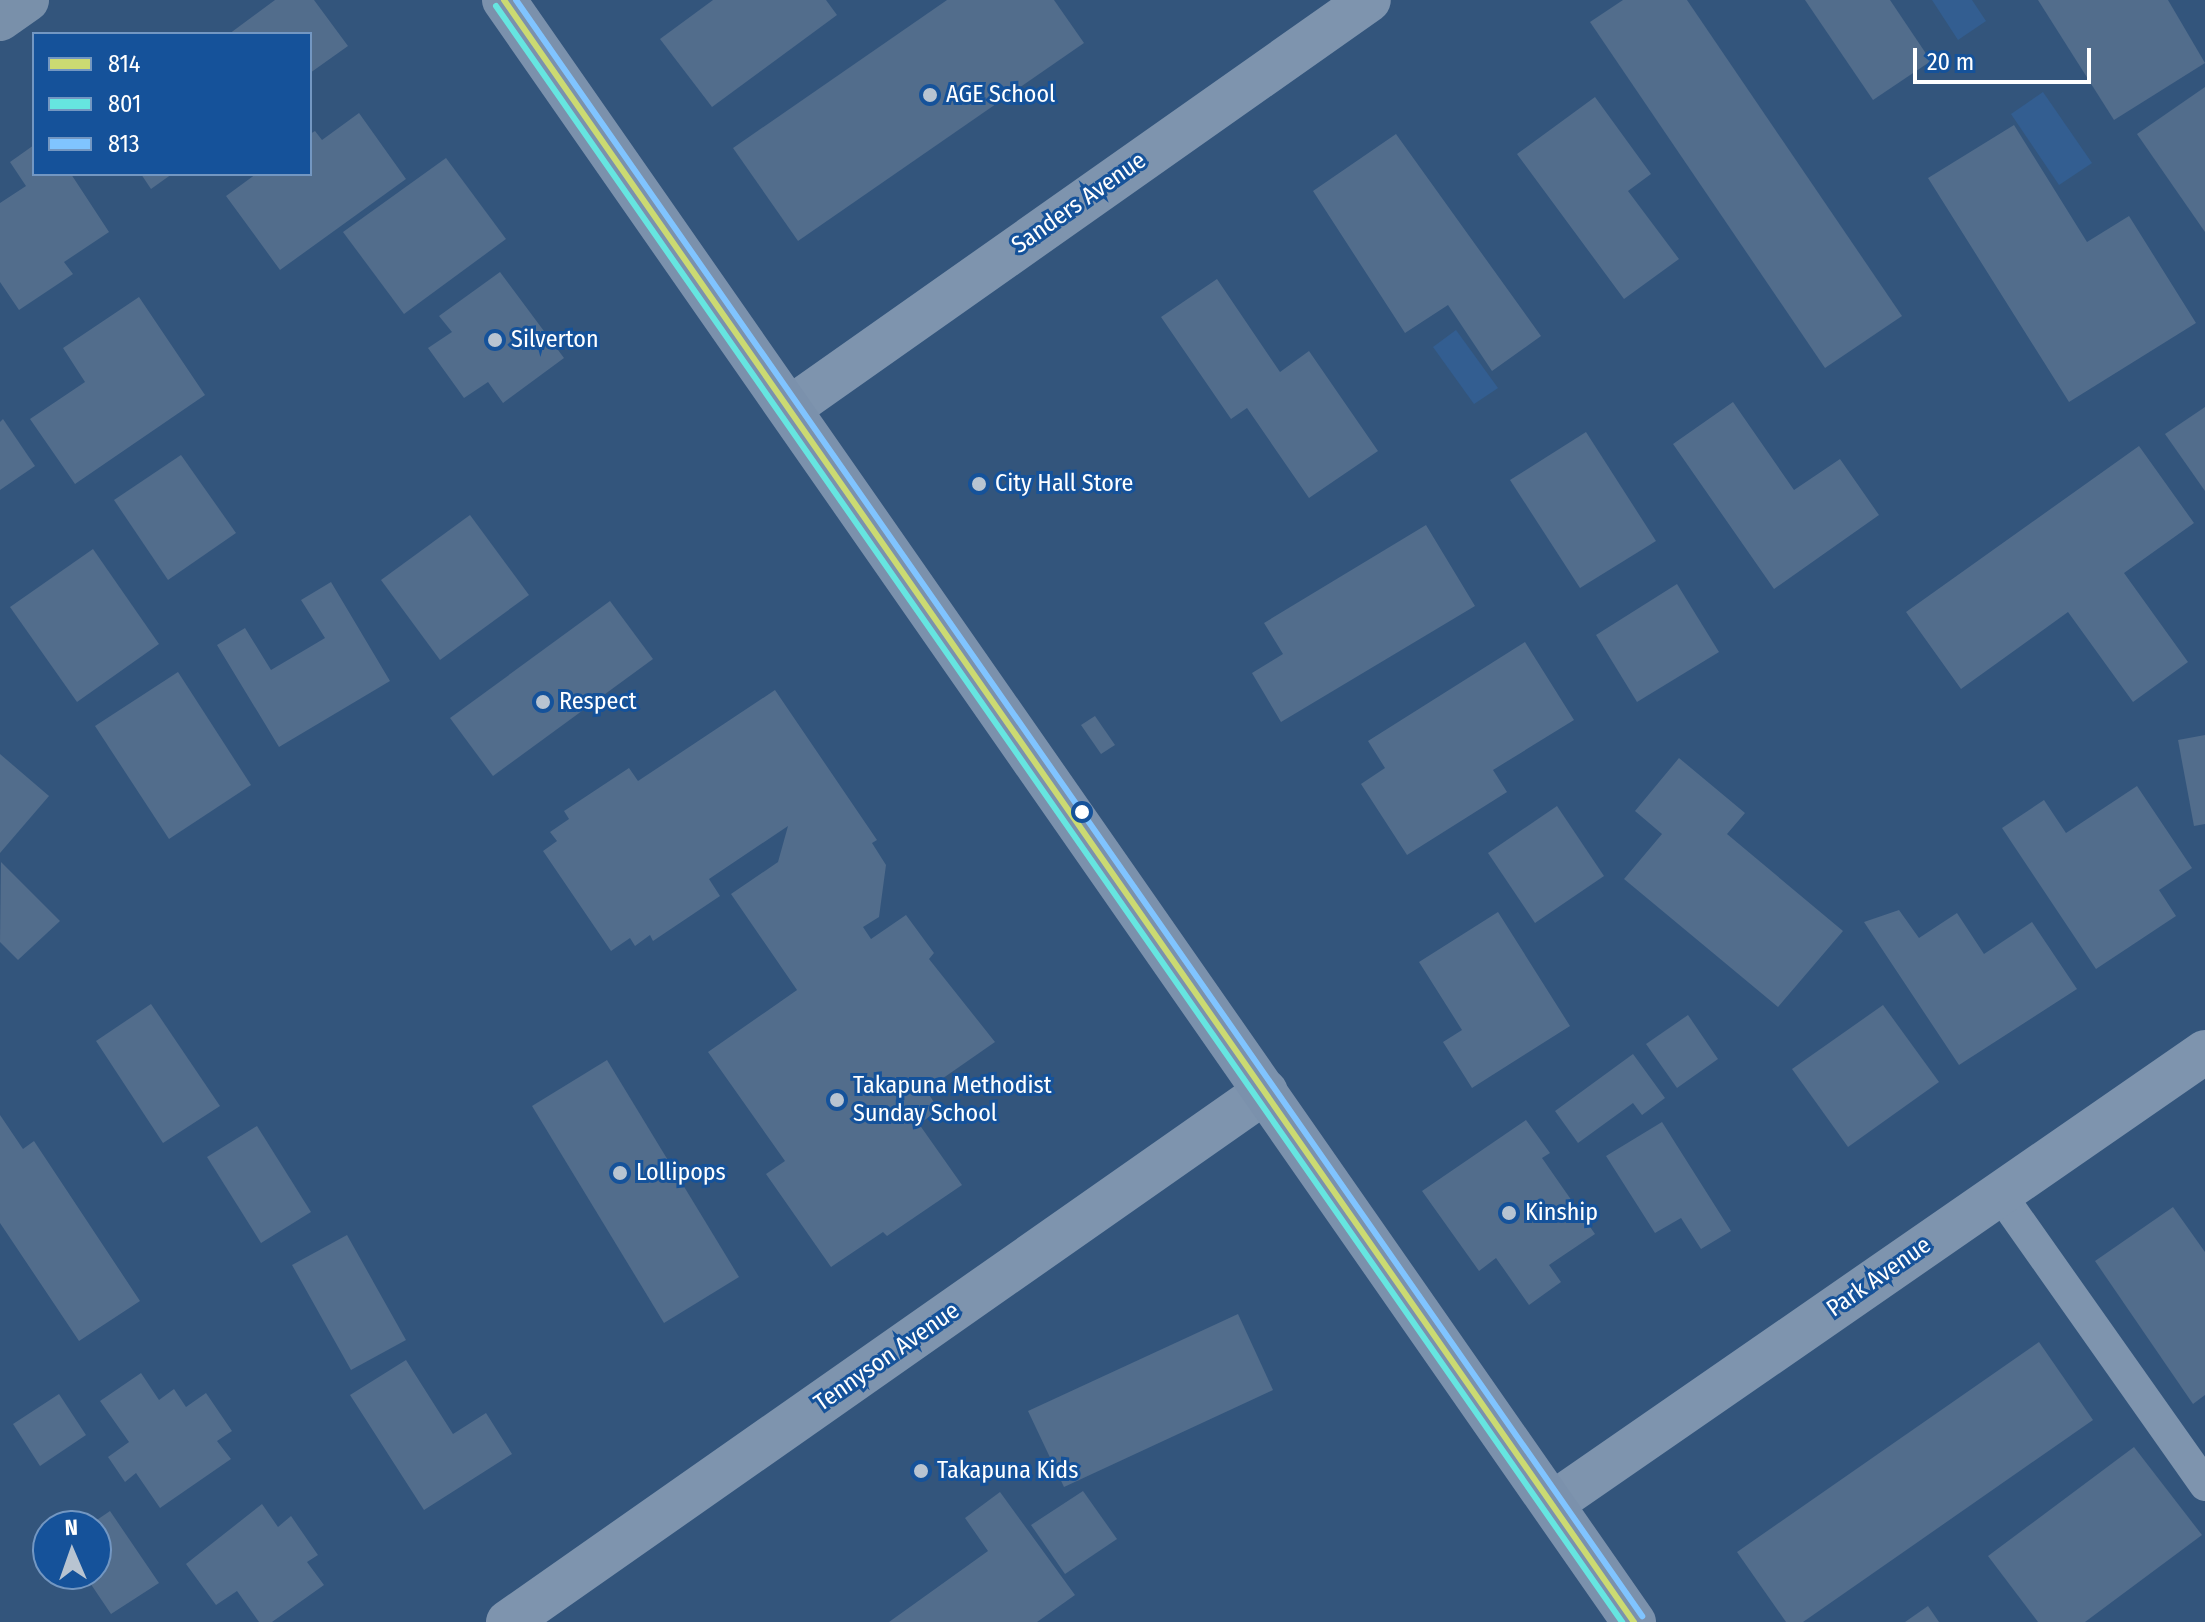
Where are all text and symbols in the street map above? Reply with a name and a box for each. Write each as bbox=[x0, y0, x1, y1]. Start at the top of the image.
legend bbox=[32, 32, 312, 176]
scale bar bbox=[1917, 32, 2095, 82]
text: 20 m bbox=[1927, 48, 1974, 76]
text: 814 bbox=[108, 50, 140, 78]
place label: AGE School bbox=[946, 81, 1055, 109]
marker: AGE School bbox=[921, 86, 939, 104]
text: 801 bbox=[108, 90, 141, 118]
text: 813 bbox=[108, 130, 140, 158]
street label: Sanders Avenue bbox=[1006, 146, 1152, 260]
place label: Silverton bbox=[511, 326, 599, 354]
marker: Silverton bbox=[486, 331, 504, 349]
place label: City Hall Store bbox=[995, 470, 1133, 498]
marker: City Hall Store bbox=[970, 475, 988, 493]
place label: Respect bbox=[559, 688, 637, 716]
marker: Respect bbox=[534, 693, 552, 711]
unlabelled marker bbox=[1074, 804, 1090, 820]
place label: Takapuna Methodist Sunday School bbox=[853, 1072, 1052, 1128]
marker: Takapuna Methodist Sunday School bbox=[828, 1091, 846, 1109]
place label: Lollipops bbox=[636, 1159, 726, 1187]
marker: Lollipops bbox=[611, 1164, 629, 1182]
place label: Kinship bbox=[1525, 1199, 1598, 1227]
marker: Kinship bbox=[1500, 1204, 1518, 1222]
street label: Park Avenue bbox=[1821, 1231, 1937, 1323]
street label: Tennyson Avenue bbox=[809, 1296, 965, 1418]
place label: Takapuna Kids bbox=[937, 1457, 1078, 1485]
marker: Takapuna Kids bbox=[912, 1462, 930, 1480]
north arrow bbox=[32, 1510, 112, 1590]
text: N bbox=[64, 1514, 78, 1541]

